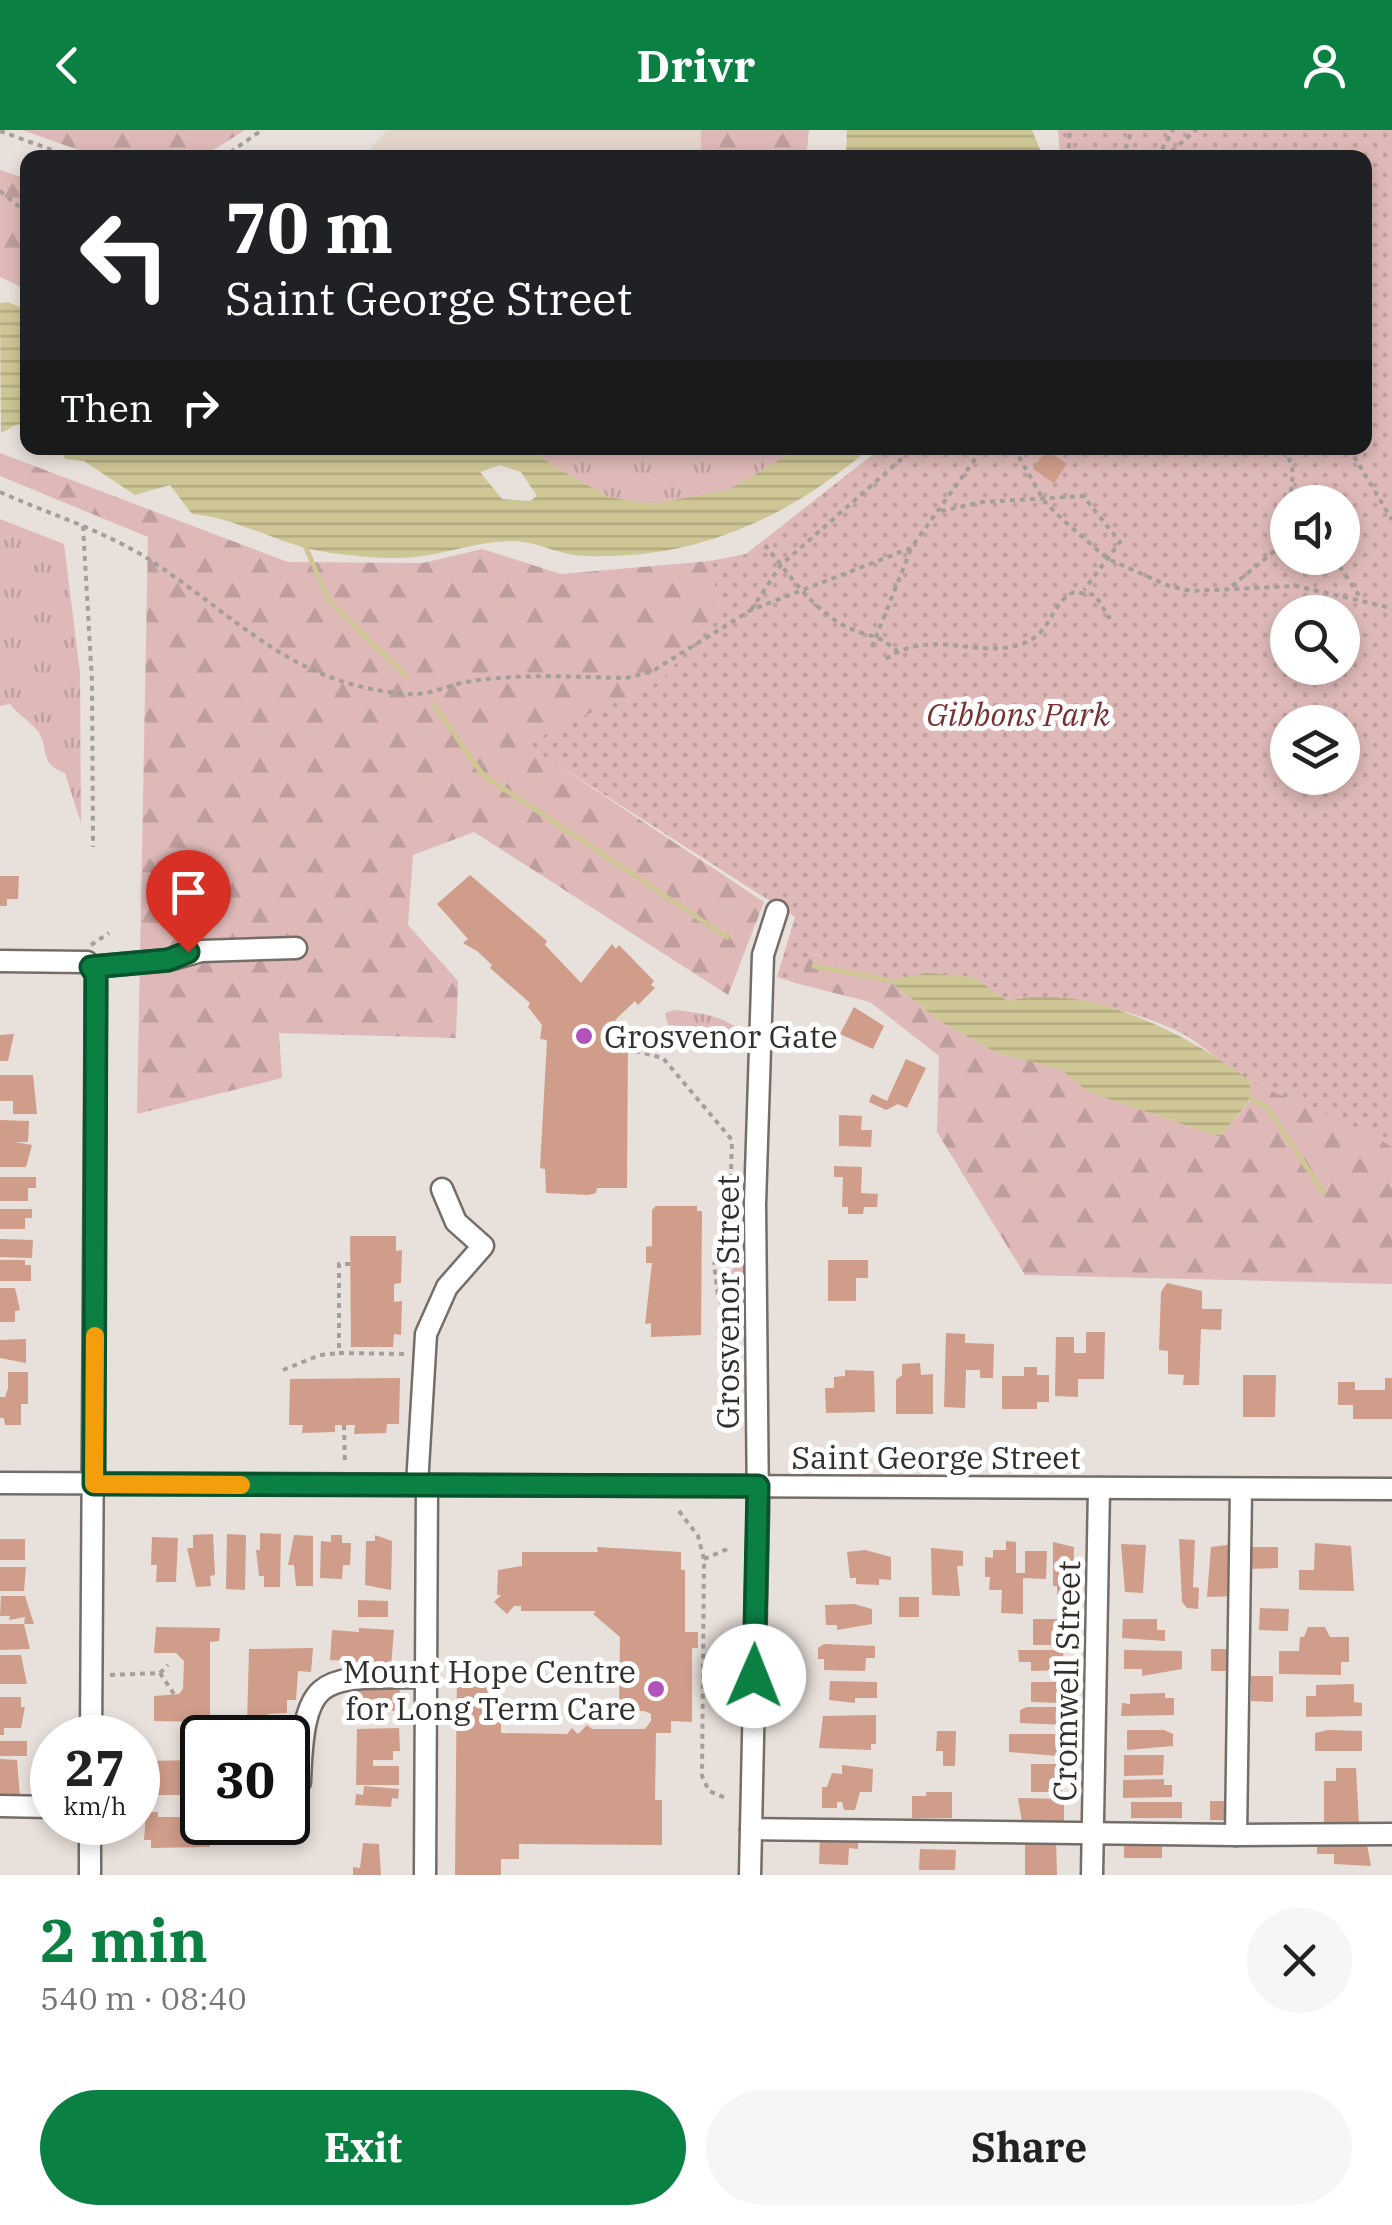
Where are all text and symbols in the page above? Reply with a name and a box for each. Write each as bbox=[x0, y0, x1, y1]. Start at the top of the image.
text: Drivr bbox=[637, 36, 755, 94]
icon: back bbox=[40, 38, 95, 93]
icon: person bbox=[1297, 38, 1352, 93]
text: 70 m bbox=[225, 181, 393, 272]
icon: left bbox=[60, 190, 190, 320]
text: Saint George Street bbox=[225, 269, 632, 327]
icon: right bbox=[173, 380, 228, 435]
text: Then bbox=[60, 383, 153, 432]
map controls bbox=[1270, 485, 1360, 795]
button: sound bbox=[1270, 485, 1360, 575]
button: search bbox=[1270, 595, 1360, 685]
park label: Gibbons Park bbox=[926, 693, 1110, 735]
button: layers bbox=[1270, 705, 1360, 795]
pin bbox=[146, 850, 231, 953]
icon: arrive bbox=[161, 865, 216, 920]
place label: Grosvenor Gate bbox=[604, 1015, 838, 1057]
marker: Grosvenor Gate bbox=[573, 1025, 595, 1047]
street label: Grosvenor Street bbox=[706, 1175, 748, 1429]
street label: Saint George Street bbox=[791, 1436, 1081, 1478]
street label: Cromwell Street bbox=[1043, 1560, 1089, 1802]
position arrow bbox=[702, 1624, 806, 1728]
place label: Mount Hope Centre for Long Term Care bbox=[343, 1650, 636, 1729]
marker: Mount Hope Centre for Long Term Care bbox=[645, 1678, 667, 1700]
speed limit sign: 30 bbox=[180, 1715, 310, 1845]
text: 27 bbox=[65, 1735, 125, 1800]
text: km/h bbox=[63, 1789, 127, 1822]
text: 2 min bbox=[40, 1900, 208, 1979]
button: close bbox=[1247, 1908, 1352, 2013]
text: 540 m · 08:40 bbox=[40, 1977, 247, 2019]
button: Exit bbox=[40, 2090, 686, 2205]
button: Share bbox=[706, 2090, 1352, 2205]

